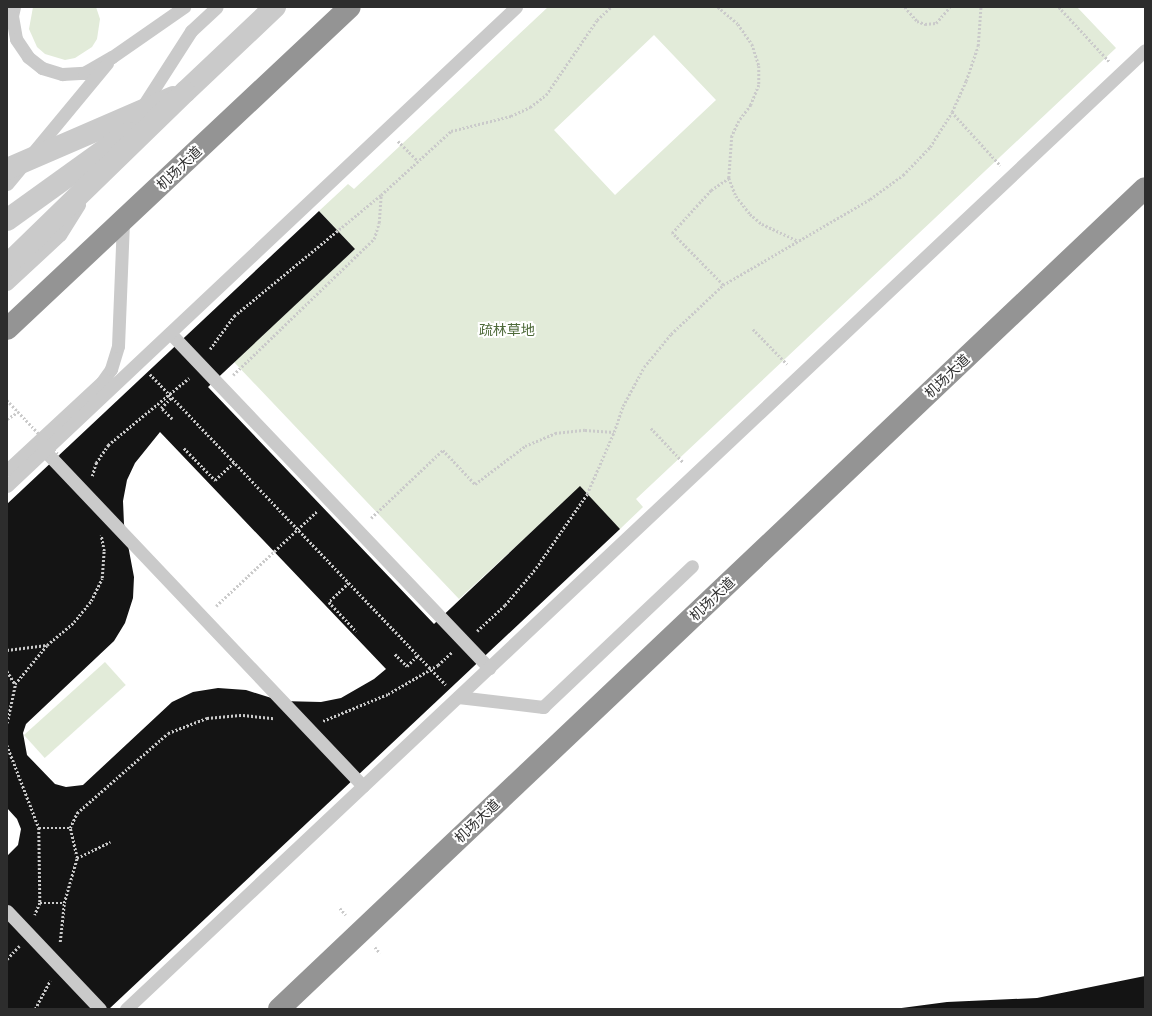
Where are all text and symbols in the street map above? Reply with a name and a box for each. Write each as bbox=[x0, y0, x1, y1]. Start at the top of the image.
street label: 机场大道 bbox=[153, 143, 205, 193]
park label: 疏林草地 bbox=[479, 322, 535, 338]
street label: 机场大道 bbox=[921, 351, 973, 401]
street label: 机场大道 bbox=[686, 574, 738, 624]
street label: 机场大道 bbox=[451, 796, 503, 846]

